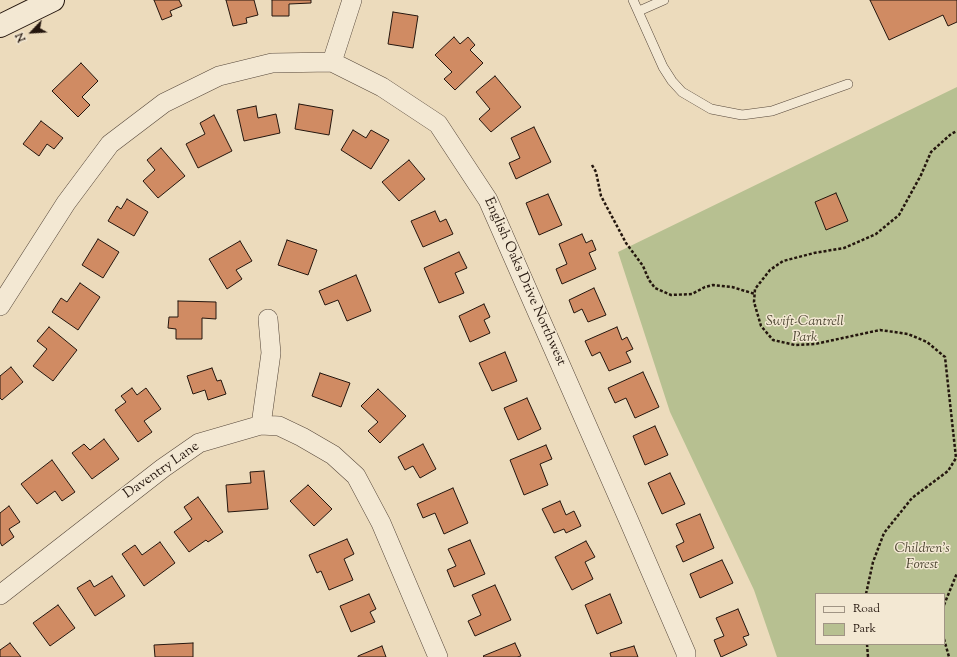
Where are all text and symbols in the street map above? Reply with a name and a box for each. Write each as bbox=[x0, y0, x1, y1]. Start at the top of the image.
north arrow bbox=[12, 12, 52, 52]
text: N bbox=[12, 30, 30, 44]
street label: English Oaks Drive Northwest bbox=[479, 195, 569, 369]
park label: Swift-Cantrell Park bbox=[766, 315, 844, 348]
street label: Daventry Lane bbox=[121, 439, 203, 503]
park label: Children's Forest bbox=[894, 542, 950, 574]
legend bbox=[815, 593, 945, 645]
text: Road bbox=[853, 600, 880, 618]
text: Park bbox=[853, 620, 876, 638]

